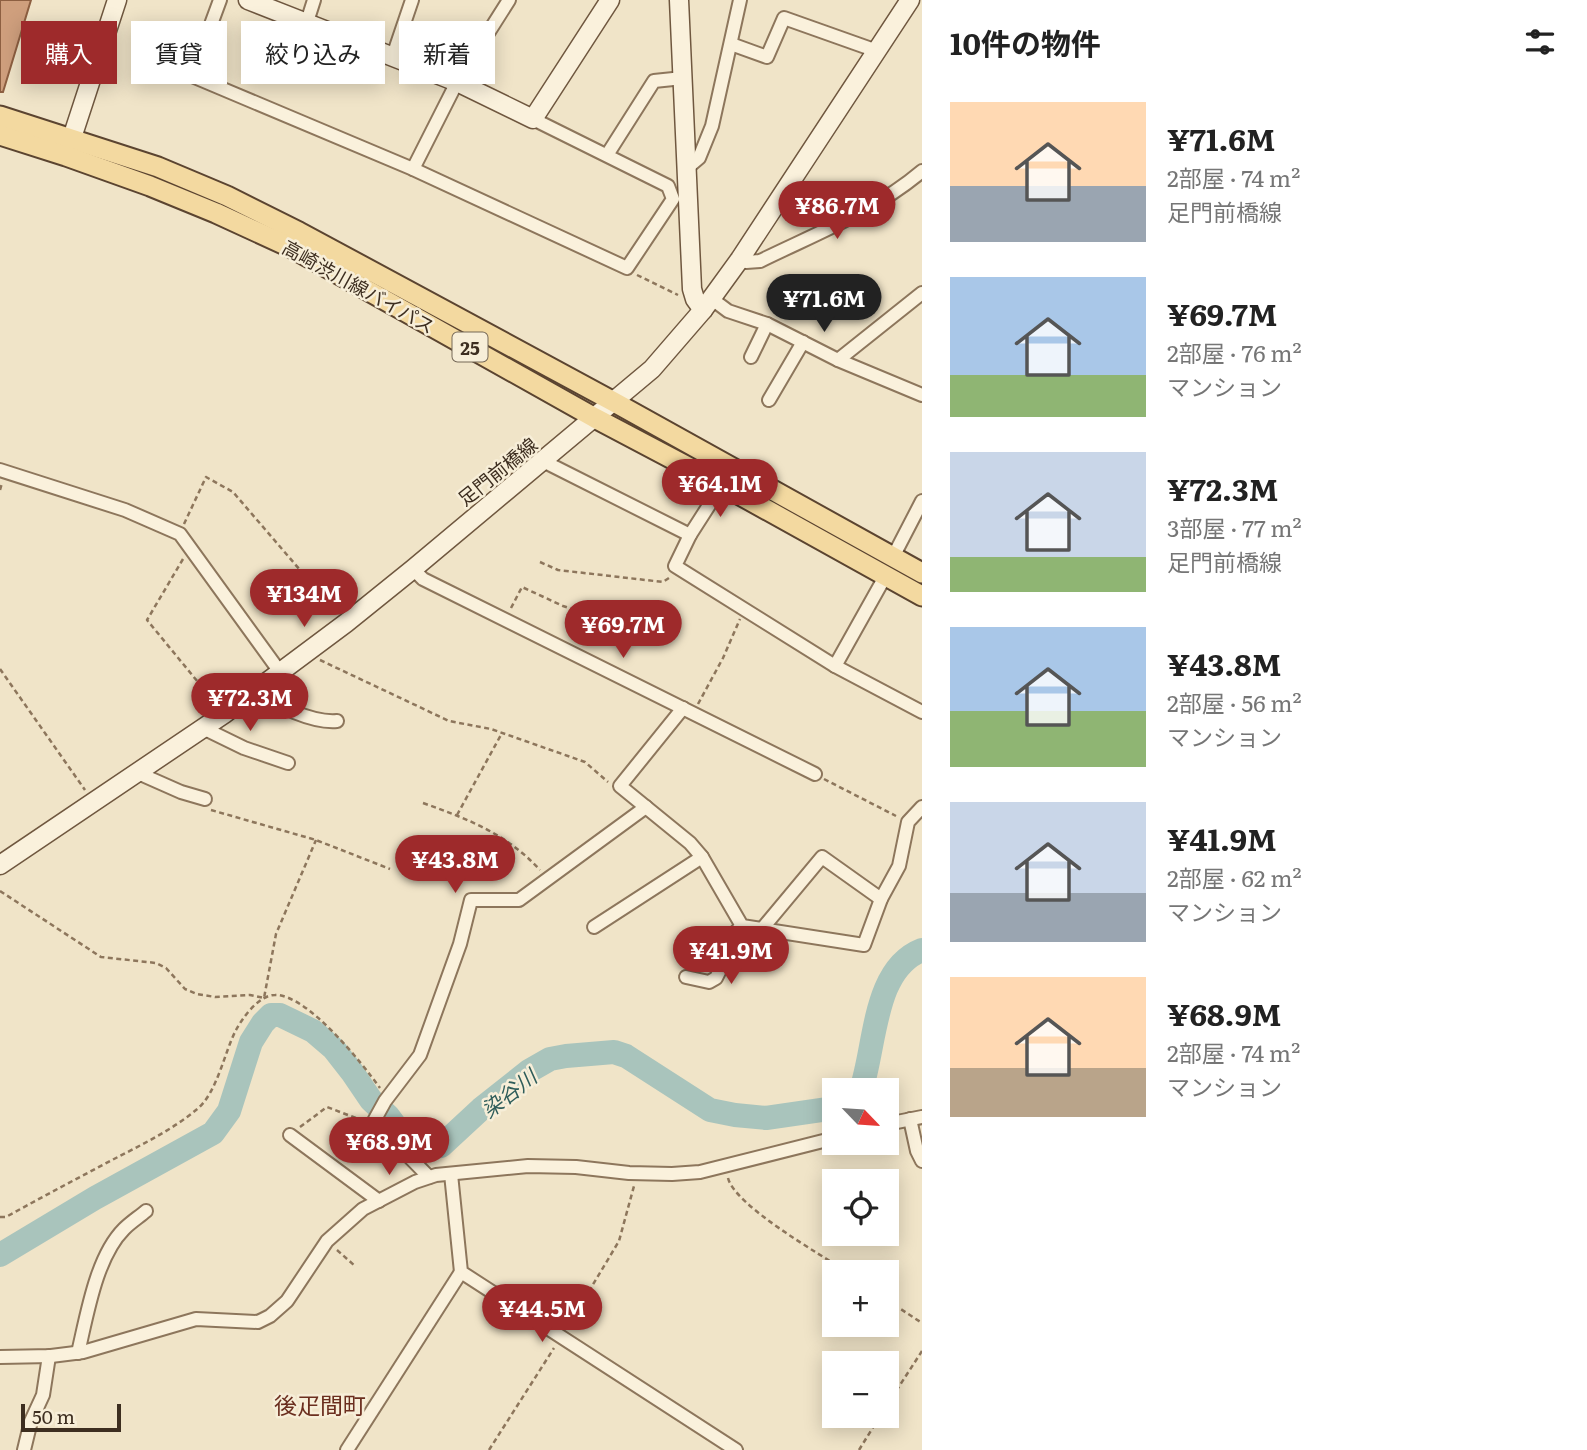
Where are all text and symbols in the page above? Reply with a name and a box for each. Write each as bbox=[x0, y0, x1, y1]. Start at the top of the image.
text: 10件の物件 bbox=[950, 20, 1101, 64]
chip: 購入 bbox=[21, 21, 117, 84]
chip: 賃貸 bbox=[131, 21, 227, 84]
chip: 絞り込み bbox=[241, 21, 385, 84]
chip: 新着 bbox=[399, 21, 495, 84]
icon: filters bbox=[1521, 23, 1559, 61]
text: ¥71.6M bbox=[1167, 116, 1275, 160]
icon: home bbox=[1006, 130, 1090, 214]
text: 2部屋 · 74 m² bbox=[1167, 160, 1300, 194]
pin: ¥86.7M bbox=[780, 182, 894, 241]
text: ¥86.7M bbox=[794, 187, 880, 221]
text: 足門前橋線 bbox=[1167, 194, 1282, 228]
street label: 高崎渋川線バイパス bbox=[278, 232, 440, 340]
pin: ¥71.6M bbox=[767, 274, 881, 334]
text: ¥71.6M bbox=[782, 280, 866, 314]
text: ¥69.7M bbox=[1167, 291, 1277, 335]
icon: home bbox=[1006, 305, 1090, 389]
road number: 25 bbox=[452, 332, 488, 362]
text: 2部屋 · 76 m² bbox=[1167, 335, 1302, 369]
text: マンション bbox=[1167, 369, 1282, 403]
street label: 足門前橋線 bbox=[451, 430, 543, 512]
pin: ¥64.1M bbox=[663, 460, 777, 519]
text: ¥64.1M bbox=[678, 465, 762, 499]
text: ¥72.3M bbox=[1167, 466, 1278, 510]
icon: home bbox=[1006, 480, 1090, 564]
text: 3部屋 · 77 m² bbox=[1167, 510, 1302, 544]
text: 足門前橋線 bbox=[1167, 544, 1282, 578]
pin: ¥134M bbox=[255, 570, 353, 629]
text: ¥134M bbox=[266, 575, 342, 609]
pin: ¥69.7M bbox=[566, 600, 680, 660]
text: ¥69.7M bbox=[581, 606, 665, 640]
text: ¥43.8M bbox=[1167, 641, 1281, 685]
icon: home bbox=[1006, 655, 1090, 739]
pin: ¥72.3M bbox=[193, 674, 307, 733]
text: ¥72.3M bbox=[207, 679, 293, 713]
text: 2部屋 · 56 m² bbox=[1167, 685, 1302, 719]
text: マンション bbox=[1167, 719, 1282, 753]
text: ¥41.9M bbox=[1167, 816, 1277, 860]
icon: home bbox=[1006, 830, 1090, 914]
pin: ¥43.8M bbox=[398, 836, 512, 895]
text: ¥43.8M bbox=[411, 841, 499, 875]
text: 2部屋 · 62 m² bbox=[1167, 860, 1302, 894]
text: マンション bbox=[1167, 894, 1282, 928]
pin: ¥41.9M bbox=[674, 926, 788, 986]
text: ¥41.9M bbox=[689, 932, 773, 966]
text: ¥68.9M bbox=[1167, 991, 1281, 1035]
icon: home bbox=[1006, 1005, 1090, 1089]
text: 2部屋 · 74 m² bbox=[1167, 1035, 1300, 1069]
water label: 染谷川 bbox=[474, 1059, 544, 1124]
text: マンション bbox=[1167, 1069, 1282, 1103]
north arrow bbox=[822, 1078, 900, 1155]
map controls bbox=[822, 1078, 899, 1428]
pin: ¥68.9M bbox=[332, 1118, 446, 1177]
text: ¥68.9M bbox=[345, 1123, 433, 1157]
button: locate bbox=[822, 1169, 899, 1246]
button: + bbox=[822, 1260, 899, 1337]
pin: ¥44.5M bbox=[485, 1284, 599, 1344]
text: ¥44.5M bbox=[498, 1290, 586, 1324]
button: − bbox=[822, 1351, 899, 1428]
district label: 後疋間町 bbox=[274, 1387, 366, 1421]
scale bar bbox=[21, 1401, 121, 1433]
text: 50 m bbox=[32, 1402, 75, 1430]

